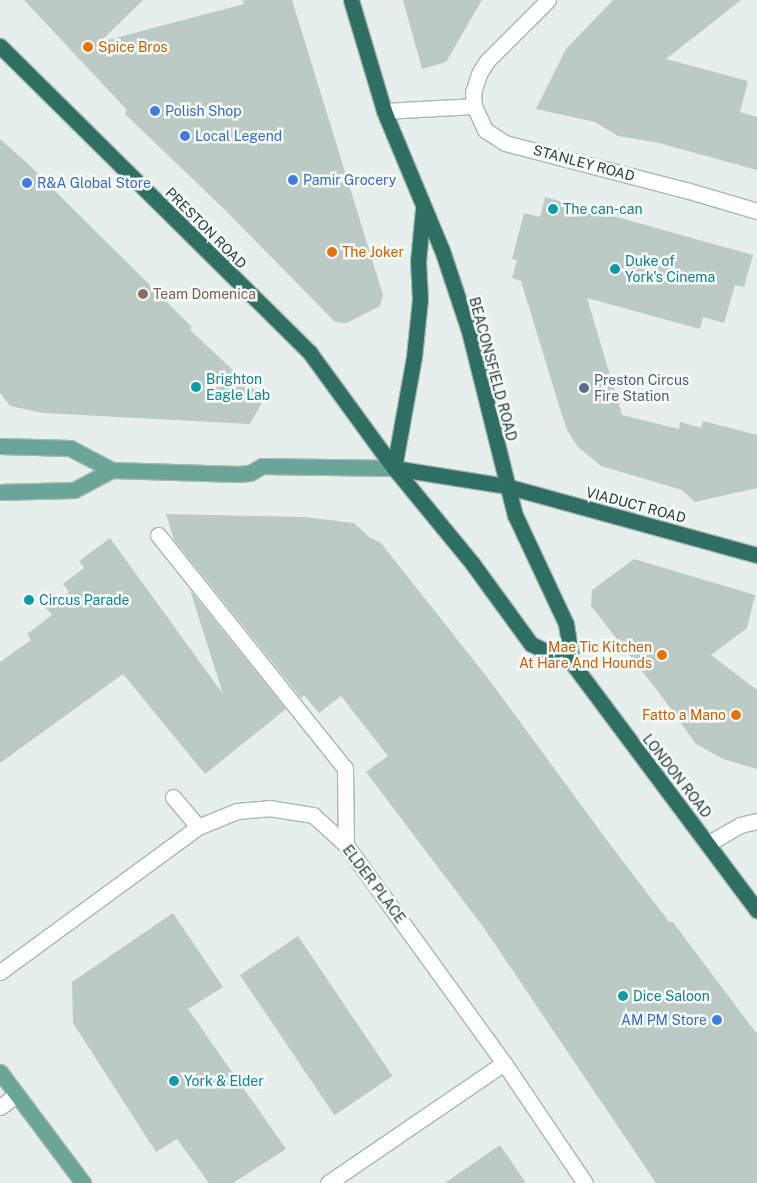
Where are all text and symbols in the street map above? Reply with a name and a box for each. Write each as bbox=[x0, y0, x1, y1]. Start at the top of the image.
place label: Spice Bros bbox=[98, 39, 168, 55]
marker: Spice Bros bbox=[82, 41, 94, 53]
place label: Polish Shop bbox=[165, 103, 242, 119]
marker: Polish Shop bbox=[149, 105, 161, 117]
place label: Local Legend bbox=[195, 128, 282, 144]
marker: Local Legend bbox=[179, 130, 191, 142]
street label: STANLEY ROAD bbox=[531, 141, 637, 185]
place label: Pamir Grocery bbox=[303, 172, 396, 188]
marker: Pamir Grocery bbox=[287, 174, 299, 186]
place label: R&A Global Store bbox=[37, 175, 151, 191]
marker: R&A Global Store bbox=[21, 177, 33, 189]
street label: PRESTON ROAD bbox=[162, 184, 250, 272]
place label: The can-can bbox=[563, 201, 643, 217]
marker: The can-can bbox=[547, 203, 559, 215]
place label: The Joker bbox=[342, 244, 404, 260]
marker: The Joker bbox=[326, 246, 338, 258]
place label: Duke of York's Cinema bbox=[625, 253, 715, 286]
marker: Duke of York's Cinema bbox=[609, 263, 621, 275]
place label: Team Domenica bbox=[153, 286, 256, 302]
marker: Team Domenica bbox=[137, 288, 149, 300]
street label: BEACONSFIELD ROAD bbox=[466, 295, 520, 443]
place label: Brighton Eagle Lab bbox=[206, 371, 270, 404]
place label: Preston Circus Fire Station bbox=[594, 372, 689, 404]
marker: Brighton Eagle Lab bbox=[190, 381, 202, 393]
marker: Preston Circus Fire Station bbox=[578, 382, 590, 394]
street label: VIADUCT ROAD bbox=[584, 484, 688, 526]
place label: Circus Parade bbox=[39, 592, 130, 608]
marker: Circus Parade bbox=[23, 594, 35, 606]
place label: Mae Tic Kitchen At Hare And Hounds bbox=[519, 639, 652, 672]
marker: Mae Tic Kitchen At Hare And Hounds bbox=[656, 649, 668, 661]
place label: Fatto a Mano bbox=[642, 707, 726, 723]
marker: Fatto a Mano bbox=[730, 709, 742, 721]
street label: LONDON ROAD bbox=[639, 731, 715, 821]
street label: ELDER PLACE bbox=[339, 842, 409, 926]
place label: Dice Saloon bbox=[633, 988, 710, 1004]
marker: Dice Saloon bbox=[617, 990, 629, 1002]
place label: AM PM Store bbox=[621, 1012, 707, 1028]
marker: AM PM Store bbox=[711, 1014, 723, 1026]
place label: York & Elder bbox=[184, 1073, 264, 1089]
marker: York & Elder bbox=[168, 1075, 180, 1087]

